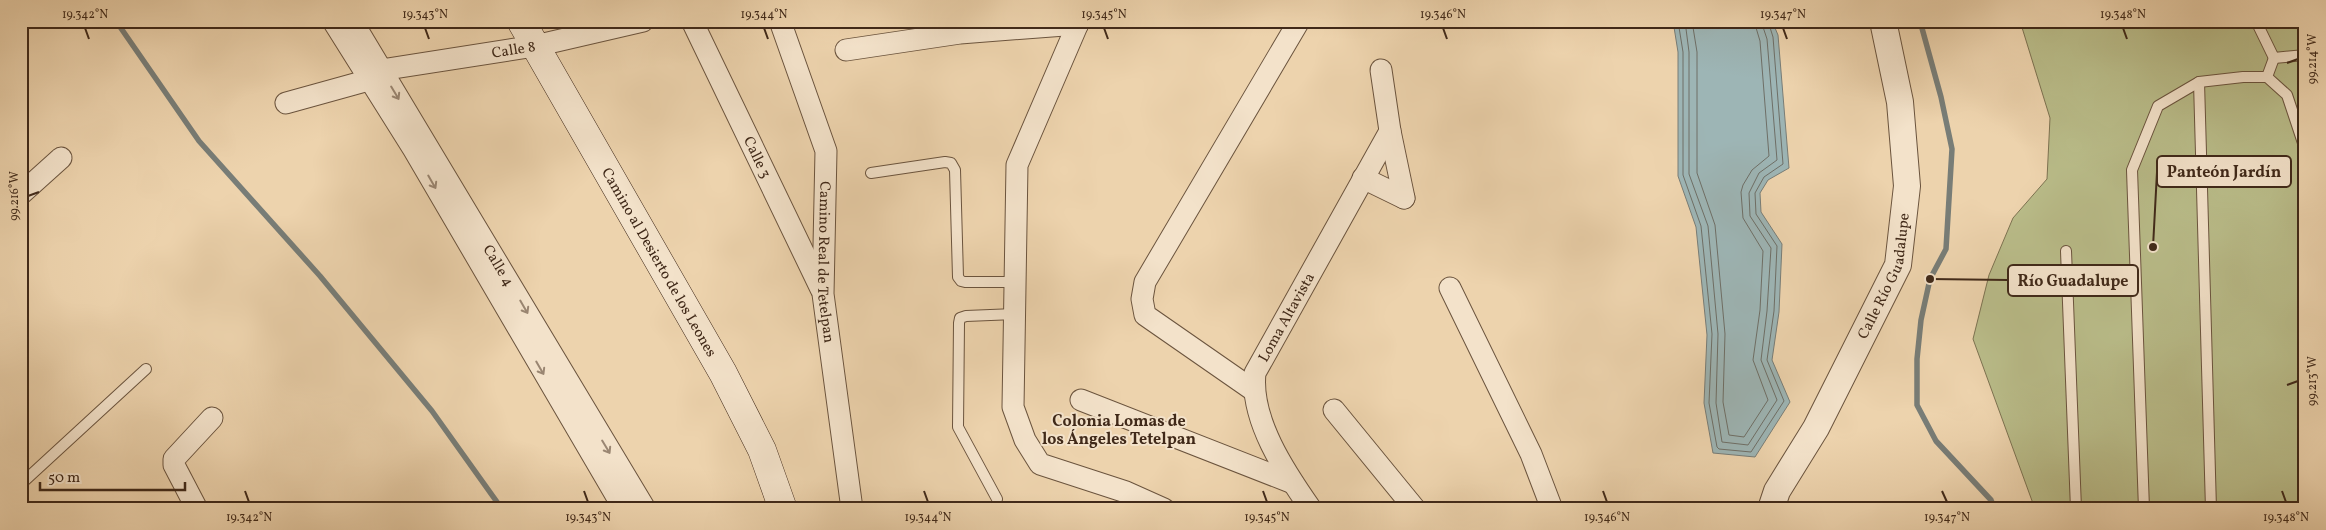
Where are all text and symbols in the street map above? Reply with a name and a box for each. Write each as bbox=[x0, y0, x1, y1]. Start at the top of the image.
text: 19.342°N bbox=[62, 7, 108, 23]
text: 19.343°N bbox=[402, 7, 448, 23]
text: 19.344°N bbox=[741, 7, 787, 23]
text: 19.345°N bbox=[1081, 7, 1127, 23]
text: 19.346°N bbox=[1420, 7, 1466, 23]
text: 19.347°N bbox=[1760, 7, 1806, 23]
text: 19.348°N bbox=[2100, 7, 2146, 23]
text: 99.214°W bbox=[2305, 34, 2321, 84]
street label: Calle 8 bbox=[490, 37, 537, 65]
one-way arrow bbox=[391, 85, 401, 99]
street label: Calle 3 bbox=[737, 133, 775, 182]
callout: Panteón Jardín bbox=[2157, 156, 2291, 187]
text: Panteón Jardín bbox=[2167, 162, 2282, 184]
street label: Camino al Desierto de los Leones bbox=[595, 164, 721, 361]
text: 99.216°W bbox=[7, 171, 23, 221]
one-way arrow bbox=[427, 174, 437, 189]
street label: Camino Real de Tetelpan bbox=[811, 181, 838, 344]
street label: Calle Río Guadalupe bbox=[1853, 212, 1916, 343]
street label: Calle 4 bbox=[477, 241, 518, 291]
callout: Río Guadalupe bbox=[2008, 265, 2138, 296]
street label: Loma Altavista bbox=[1254, 269, 1321, 366]
text: Río Guadalupe bbox=[2018, 271, 2128, 293]
one-way arrow bbox=[520, 299, 529, 314]
text: 99.213°W bbox=[2305, 356, 2321, 406]
one-way arrow bbox=[535, 360, 545, 374]
district label: Colonia Lomas de los Ángeles Tetelpan bbox=[1042, 411, 1197, 451]
one-way arrow bbox=[602, 440, 612, 454]
scale bar bbox=[40, 460, 185, 492]
text: 50 m bbox=[48, 468, 80, 489]
text: 19.342°N bbox=[226, 510, 272, 526]
text: 19.343°N bbox=[565, 510, 611, 526]
text: 19.344°N bbox=[905, 510, 951, 526]
text: 19.345°N bbox=[1244, 510, 1290, 526]
text: 19.346°N bbox=[1584, 510, 1630, 526]
text: 19.347°N bbox=[1924, 510, 1970, 526]
text: 19.348°N bbox=[2263, 510, 2309, 526]

